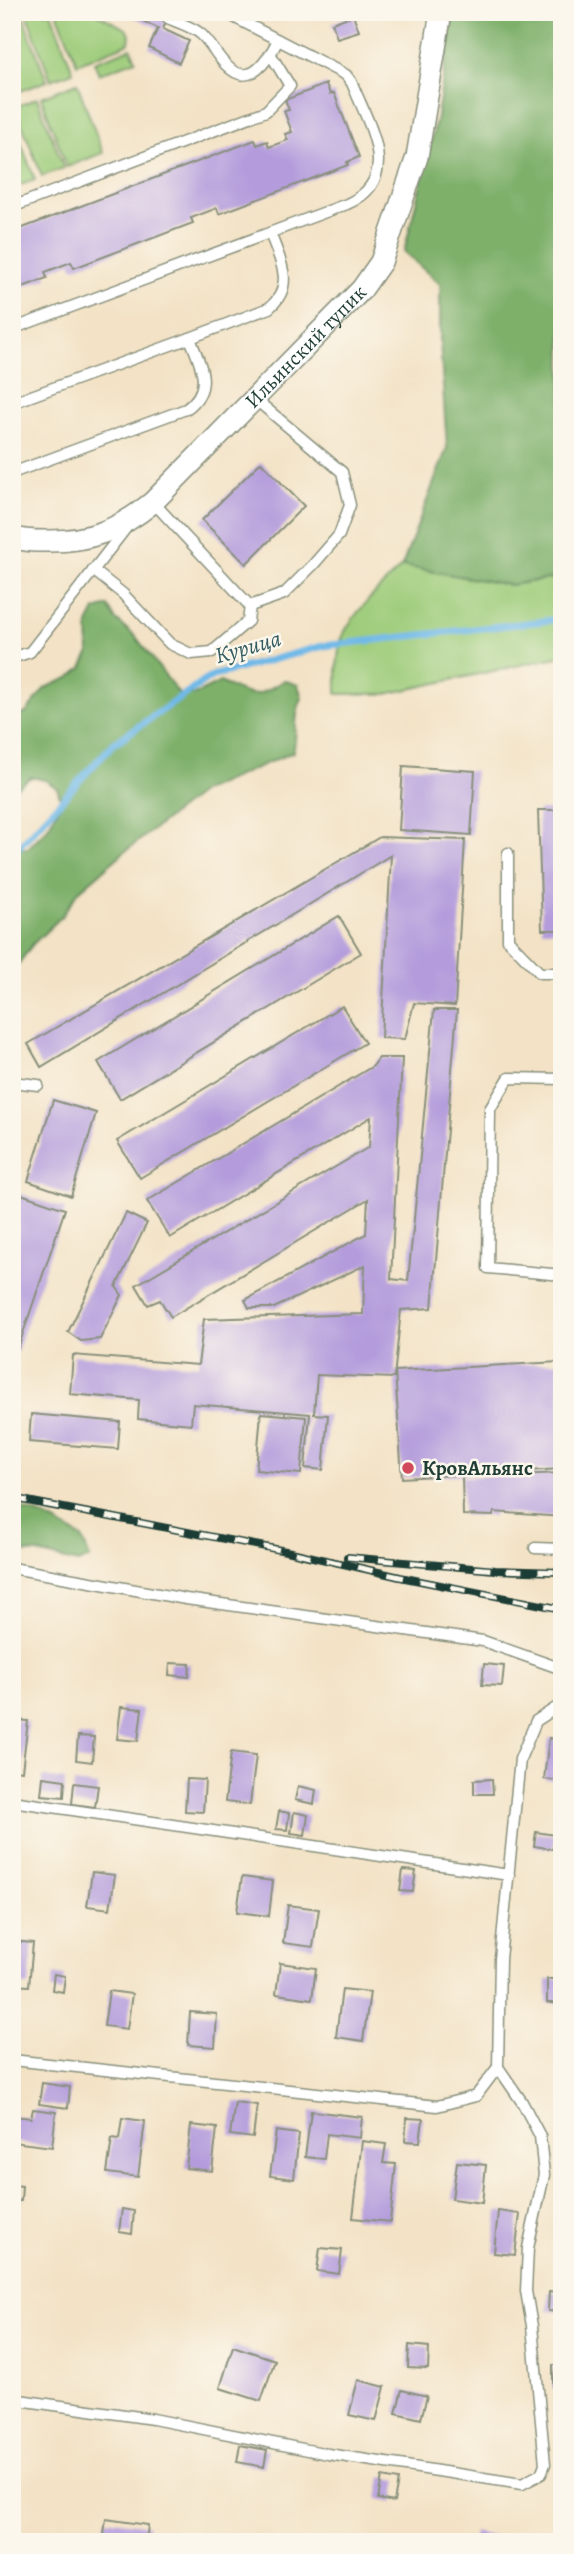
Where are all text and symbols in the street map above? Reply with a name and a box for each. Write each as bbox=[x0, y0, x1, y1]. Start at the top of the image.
street label: Ильинский тупик bbox=[239, 279, 373, 414]
water label: Курица bbox=[211, 623, 285, 671]
place label: КровАльянс bbox=[422, 1454, 533, 1482]
marker: КровАльянс bbox=[400, 1460, 416, 1476]

